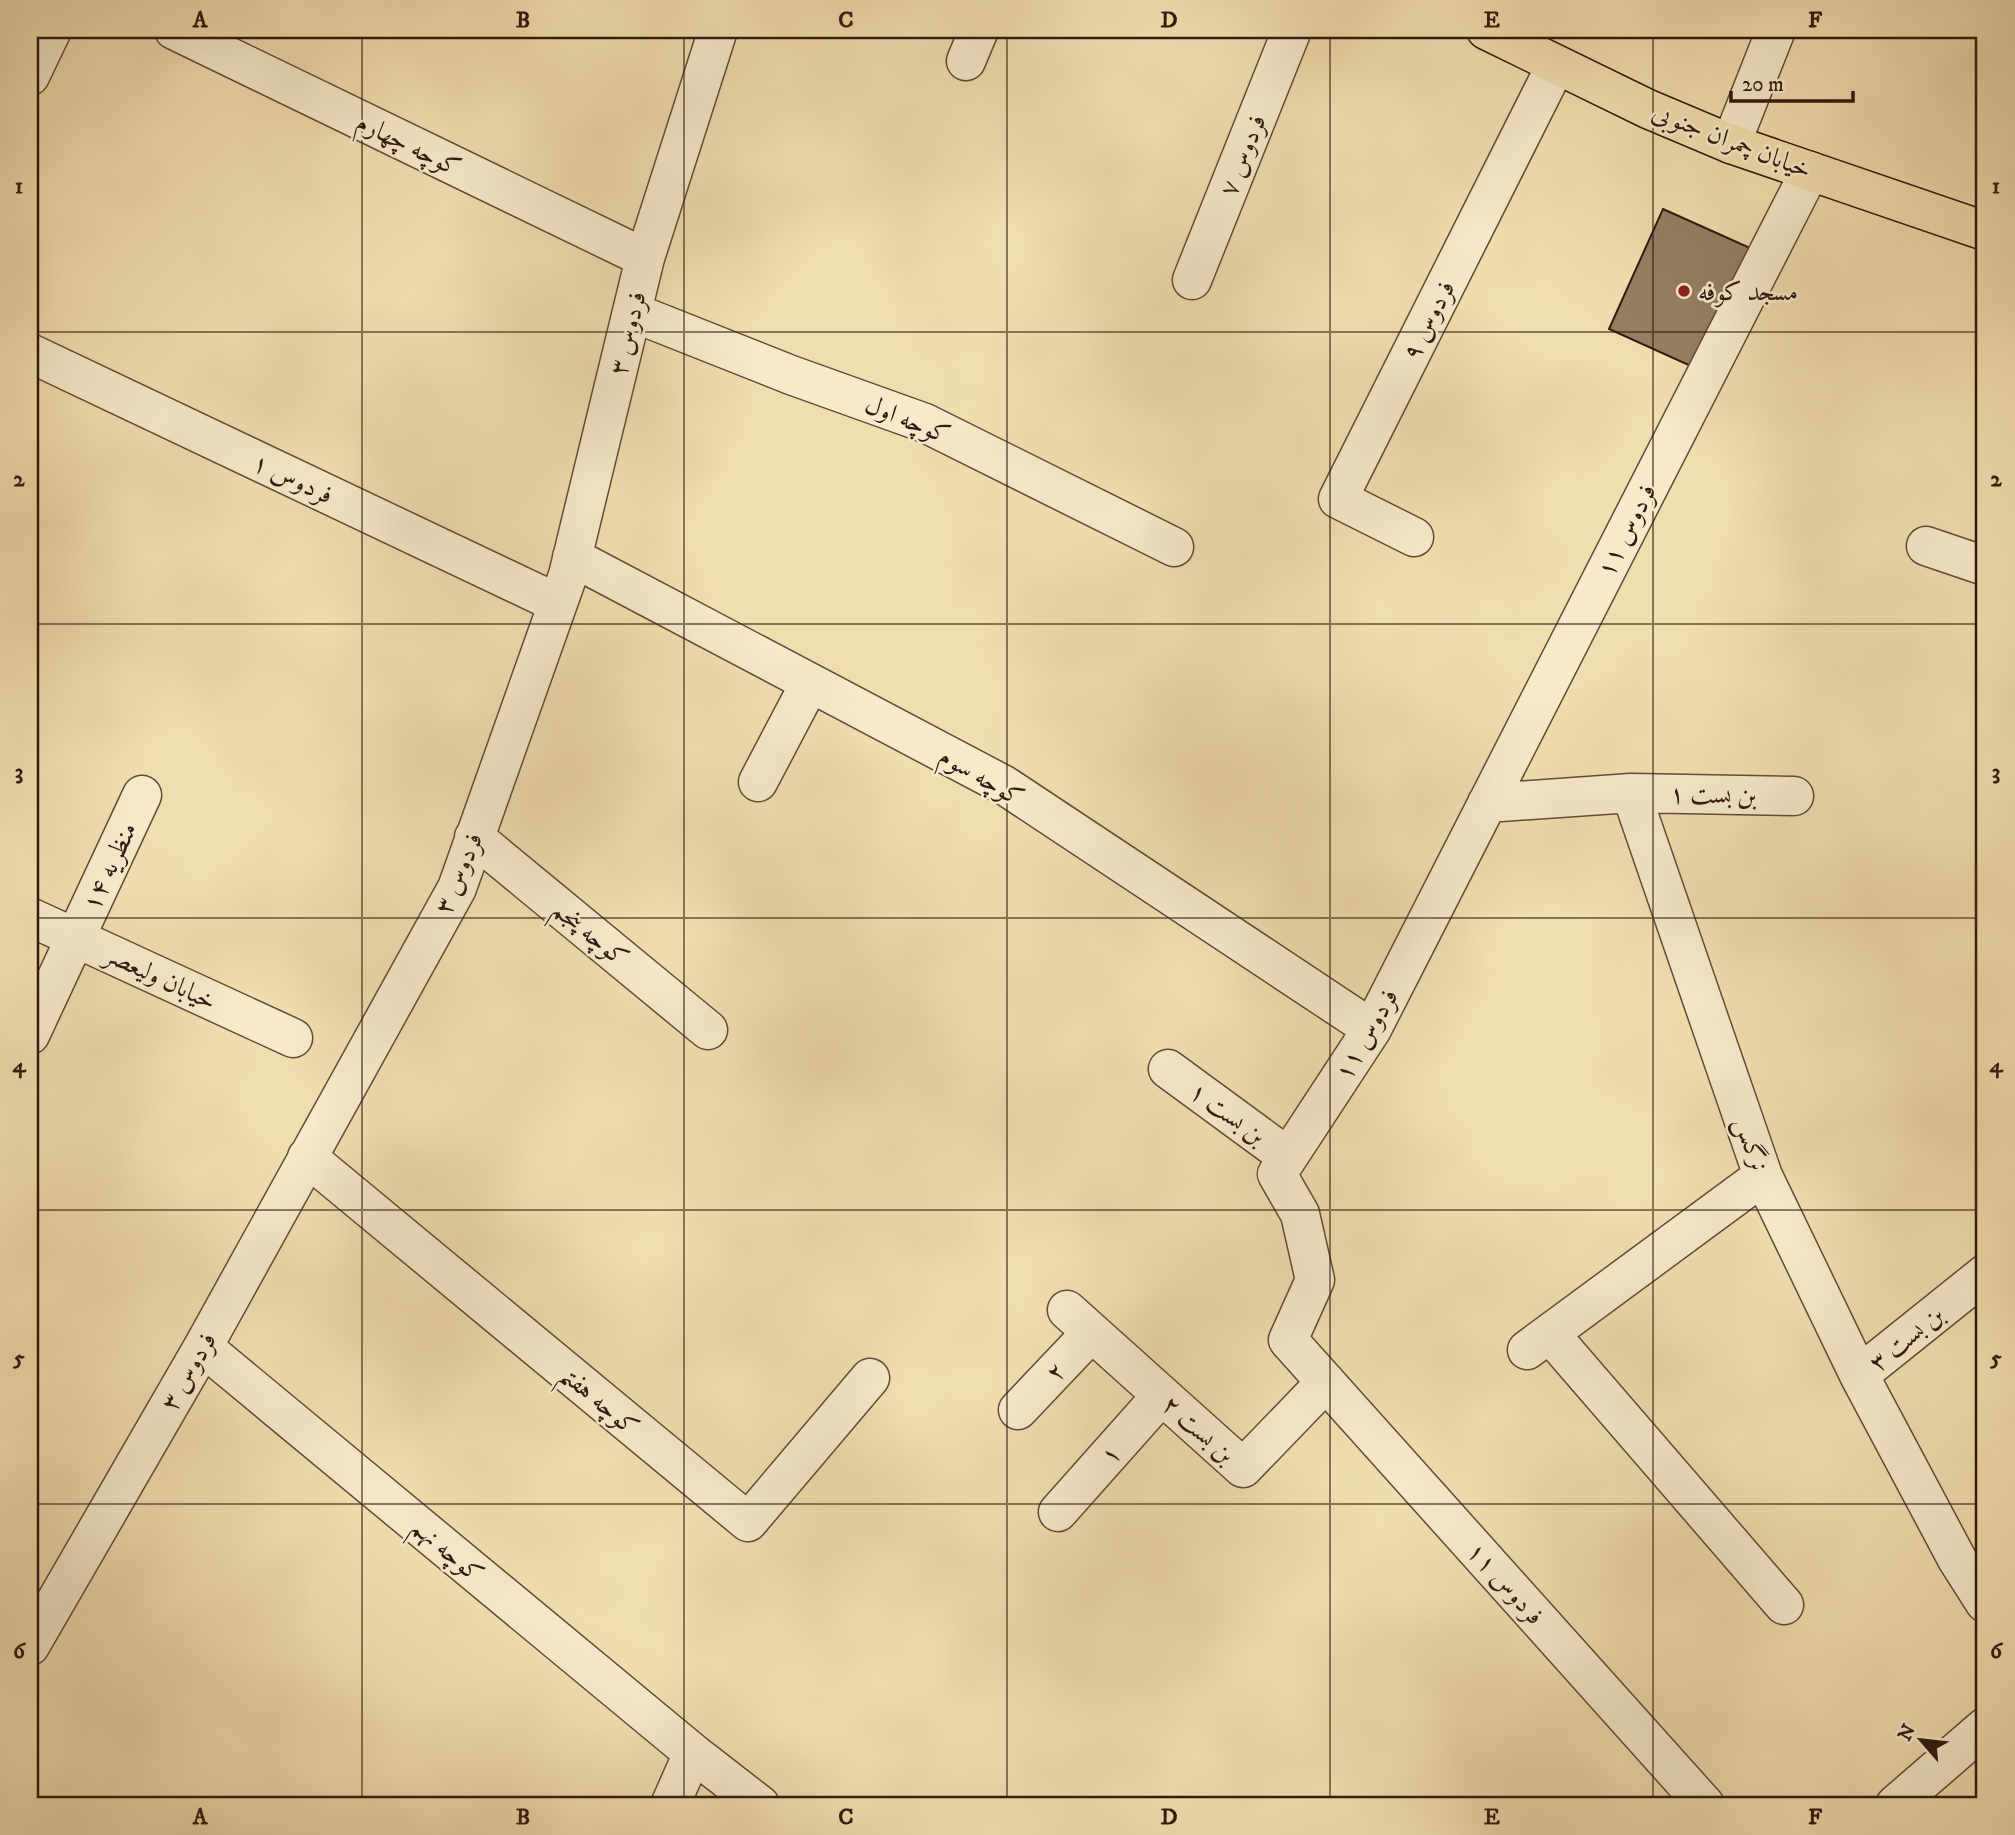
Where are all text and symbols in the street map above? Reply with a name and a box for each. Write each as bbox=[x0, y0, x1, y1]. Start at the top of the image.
text: A bbox=[192, 6, 209, 35]
text: B bbox=[516, 6, 530, 35]
text: C bbox=[838, 6, 854, 35]
text: D bbox=[1160, 6, 1178, 35]
text: E bbox=[1484, 6, 1500, 35]
text: F bbox=[1808, 6, 1823, 35]
scale bar bbox=[1731, 60, 1854, 104]
text: 20 m bbox=[1742, 72, 1784, 98]
street label: خیابان چمران جنوبی bbox=[1647, 96, 1816, 188]
street label: کوچه چهارم bbox=[348, 106, 466, 189]
street label: فردوس ۷ bbox=[1212, 110, 1275, 201]
text: 1 bbox=[15, 172, 23, 201]
text: 1 bbox=[1992, 172, 2000, 201]
street label: فردوس ۹ bbox=[1395, 275, 1463, 366]
place label: مسجد کوفه bbox=[1698, 276, 1798, 309]
marker: مسجد کوفه bbox=[1676, 283, 1692, 299]
street label: فردوس ۳ bbox=[602, 288, 655, 379]
street label: کوچه اول bbox=[860, 388, 955, 452]
street label: فردوس ۱ bbox=[247, 446, 338, 512]
text: 2 bbox=[13, 465, 25, 494]
text: 2 bbox=[1990, 465, 2002, 494]
street label: فردوس ۱۱ bbox=[1590, 478, 1665, 583]
street label: کوچه سوم bbox=[930, 740, 1030, 819]
text: 3 bbox=[15, 758, 23, 787]
text: 3 bbox=[1992, 758, 2000, 787]
street label: بن بست ۱ bbox=[1669, 778, 1757, 813]
street label: منظریه ۱۴ bbox=[76, 817, 145, 916]
street label: فردوس ۳ bbox=[428, 828, 491, 919]
street label: کوچه پنجم bbox=[541, 893, 635, 980]
street label: خیابان ولیعصر bbox=[97, 937, 221, 1018]
street label: فردوس ۱۱ bbox=[1328, 983, 1407, 1087]
text: 4 bbox=[12, 1051, 27, 1080]
text: 4 bbox=[1989, 1051, 2004, 1080]
street label: بن بست ۱ bbox=[1182, 1075, 1272, 1153]
street label: نرگس bbox=[1726, 1113, 1775, 1176]
street label: بن بست ۳ bbox=[1863, 1299, 1951, 1379]
street label: فردوس ۳ bbox=[154, 1327, 225, 1417]
text: 5 bbox=[12, 1344, 25, 1373]
text: 5 bbox=[1989, 1344, 2002, 1373]
street label: ۲ bbox=[1039, 1355, 1073, 1389]
street label: کوچه هفتم bbox=[547, 1358, 645, 1450]
street label: بن بست ۲ bbox=[1155, 1389, 1242, 1472]
street label: ۱ bbox=[1094, 1438, 1129, 1472]
street label: کوچه نهم bbox=[399, 1511, 490, 1596]
street label: فردوس ۱۱ bbox=[1459, 1536, 1551, 1632]
text: 6 bbox=[13, 1637, 27, 1666]
text: 6 bbox=[1990, 1637, 2004, 1666]
north arrow bbox=[1885, 1706, 1955, 1776]
text: N bbox=[1893, 1720, 1921, 1745]
text: A bbox=[192, 1803, 209, 1832]
text: B bbox=[516, 1803, 530, 1832]
text: C bbox=[838, 1803, 854, 1832]
text: D bbox=[1160, 1803, 1178, 1832]
text: E bbox=[1484, 1803, 1500, 1832]
text: F bbox=[1808, 1803, 1823, 1832]

